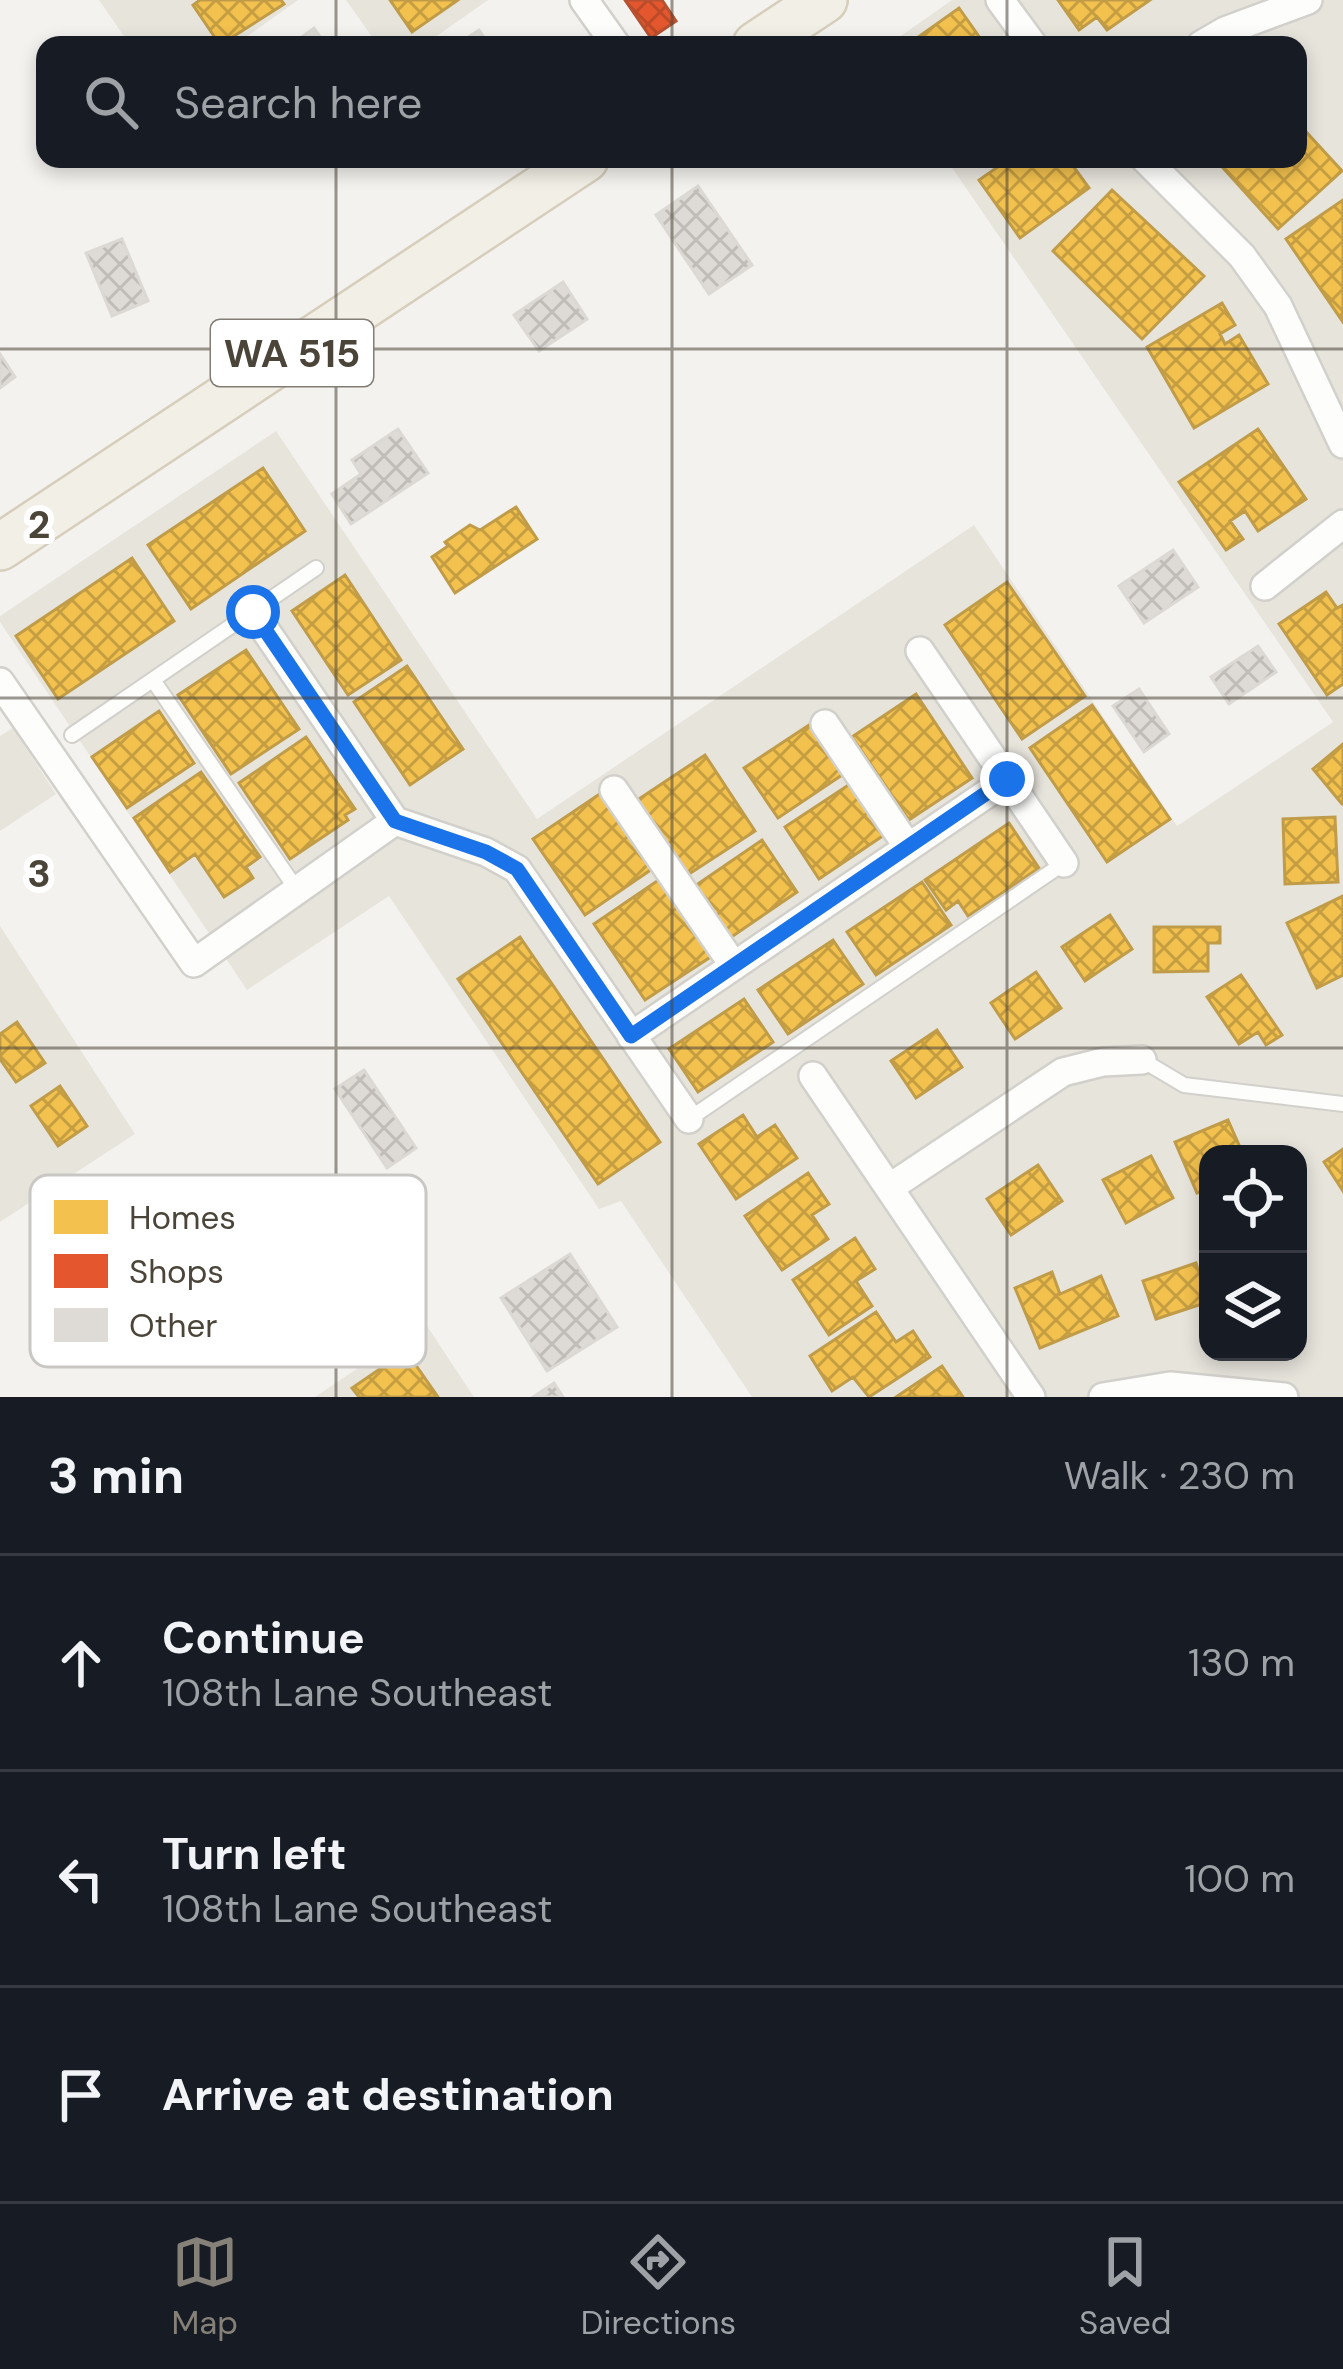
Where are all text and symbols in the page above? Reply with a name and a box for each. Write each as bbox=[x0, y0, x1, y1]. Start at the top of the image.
search box bbox=[36, 36, 1307, 168]
icon: search bbox=[78, 69, 144, 135]
text: Search here bbox=[174, 73, 422, 132]
road number: WA 515 bbox=[211, 320, 373, 386]
text: 2 bbox=[28, 499, 50, 550]
route start bbox=[226, 585, 280, 639]
route end bbox=[980, 752, 1034, 806]
text: 3 bbox=[27, 848, 51, 899]
map controls bbox=[1199, 1145, 1307, 1361]
button: locate bbox=[1199, 1145, 1307, 1253]
legend bbox=[30, 1175, 426, 1367]
text: Homes bbox=[129, 1196, 236, 1239]
text: Shops bbox=[129, 1250, 224, 1293]
button: layers bbox=[1199, 1253, 1307, 1361]
text: Other bbox=[129, 1304, 217, 1347]
text: 3 min bbox=[48, 1442, 184, 1509]
text: Walk · 230 m bbox=[1064, 1450, 1295, 1501]
text: Continue bbox=[162, 1608, 365, 1667]
icon: ahead bbox=[48, 1630, 114, 1696]
text: 130 m bbox=[1188, 1637, 1295, 1688]
text: 108th Lane Southeast bbox=[162, 1667, 553, 1718]
text: Turn left bbox=[162, 1824, 346, 1883]
icon: left bbox=[48, 1846, 114, 1912]
text: 100 m bbox=[1184, 1853, 1295, 1904]
text: 108th Lane Southeast bbox=[162, 1883, 553, 1934]
icon: arrive bbox=[48, 2062, 114, 2128]
text: Arrive at destination bbox=[162, 2065, 614, 2124]
tab: Map bbox=[171, 2229, 238, 2344]
tab: Directions bbox=[581, 2229, 736, 2344]
tab: Saved bbox=[1079, 2229, 1172, 2344]

